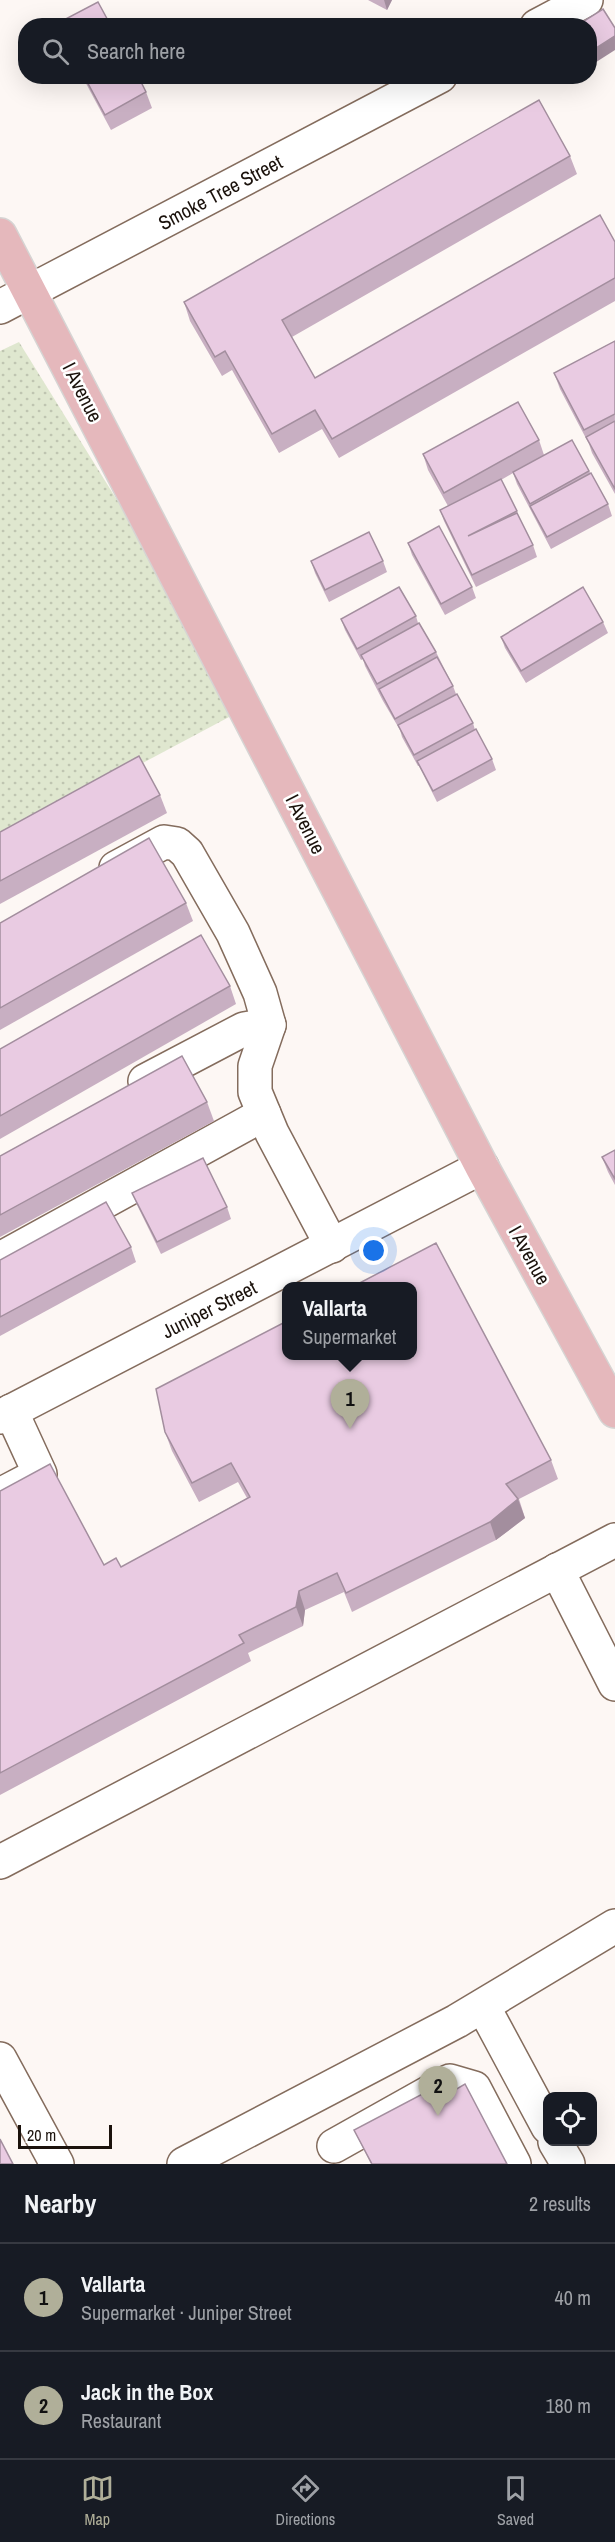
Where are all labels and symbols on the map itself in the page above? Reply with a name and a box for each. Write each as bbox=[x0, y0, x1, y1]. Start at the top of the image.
street label: Smoke Tree Street bbox=[153, 148, 287, 236]
street label: I Avenue bbox=[57, 358, 109, 426]
street label: I Avenue bbox=[280, 790, 332, 858]
street label: I Avenue bbox=[503, 1221, 557, 1289]
your location bbox=[359, 1236, 388, 1265]
street label: Juniper Street bbox=[157, 1273, 261, 1344]
pin: 1 bbox=[330, 1380, 370, 1429]
pin: 2 bbox=[418, 2066, 458, 2116]
scale bar bbox=[18, 2122, 112, 2150]

